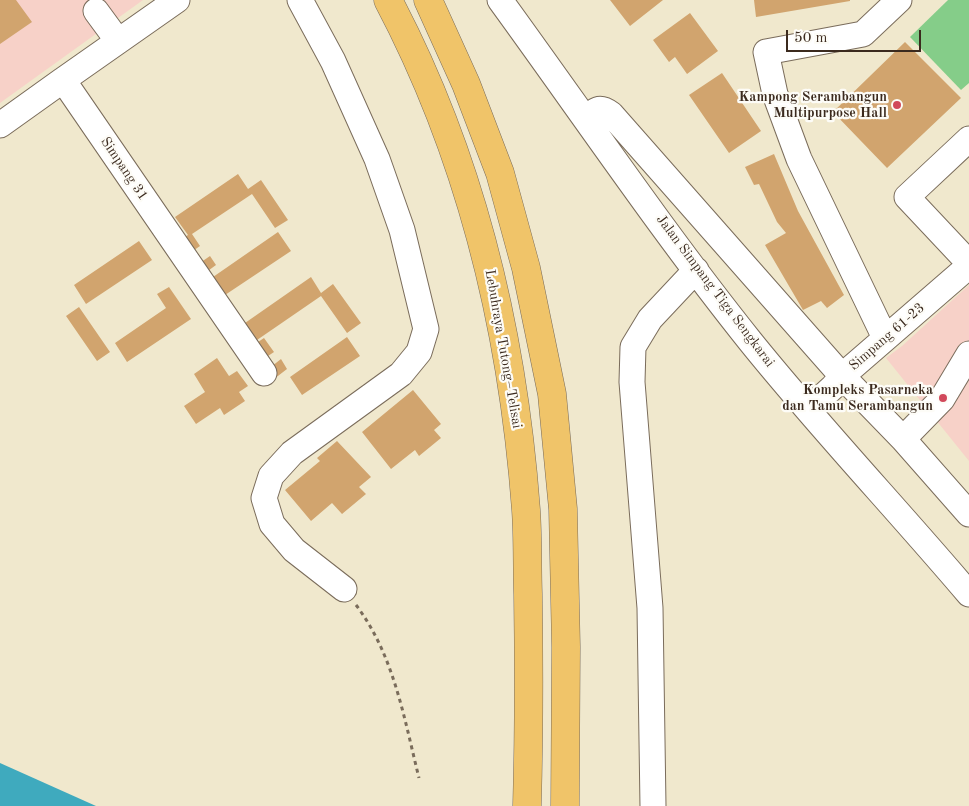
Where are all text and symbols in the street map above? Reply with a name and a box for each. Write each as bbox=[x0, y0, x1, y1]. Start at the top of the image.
scale bar bbox=[789, 20, 924, 52]
text: 50 m bbox=[794, 31, 828, 46]
place label: Kampong Serambangun Multipurpose Hall bbox=[739, 89, 887, 121]
marker: Kampong Serambangun Multipurpose Hall bbox=[891, 99, 903, 111]
street label: Simpang 31 bbox=[97, 134, 151, 204]
street label: Jalan Simpang Tiga Sengkarai bbox=[652, 211, 778, 371]
street label: Lebuhraya Tutong–Telisai bbox=[481, 268, 525, 430]
street label: Simpang 61-23 bbox=[846, 300, 928, 374]
place label: Kompleks Pasarneka dan Tamu Serambangun bbox=[782, 382, 933, 414]
marker: Kompleks Pasarneka dan Tamu Serambangun bbox=[937, 392, 949, 404]

